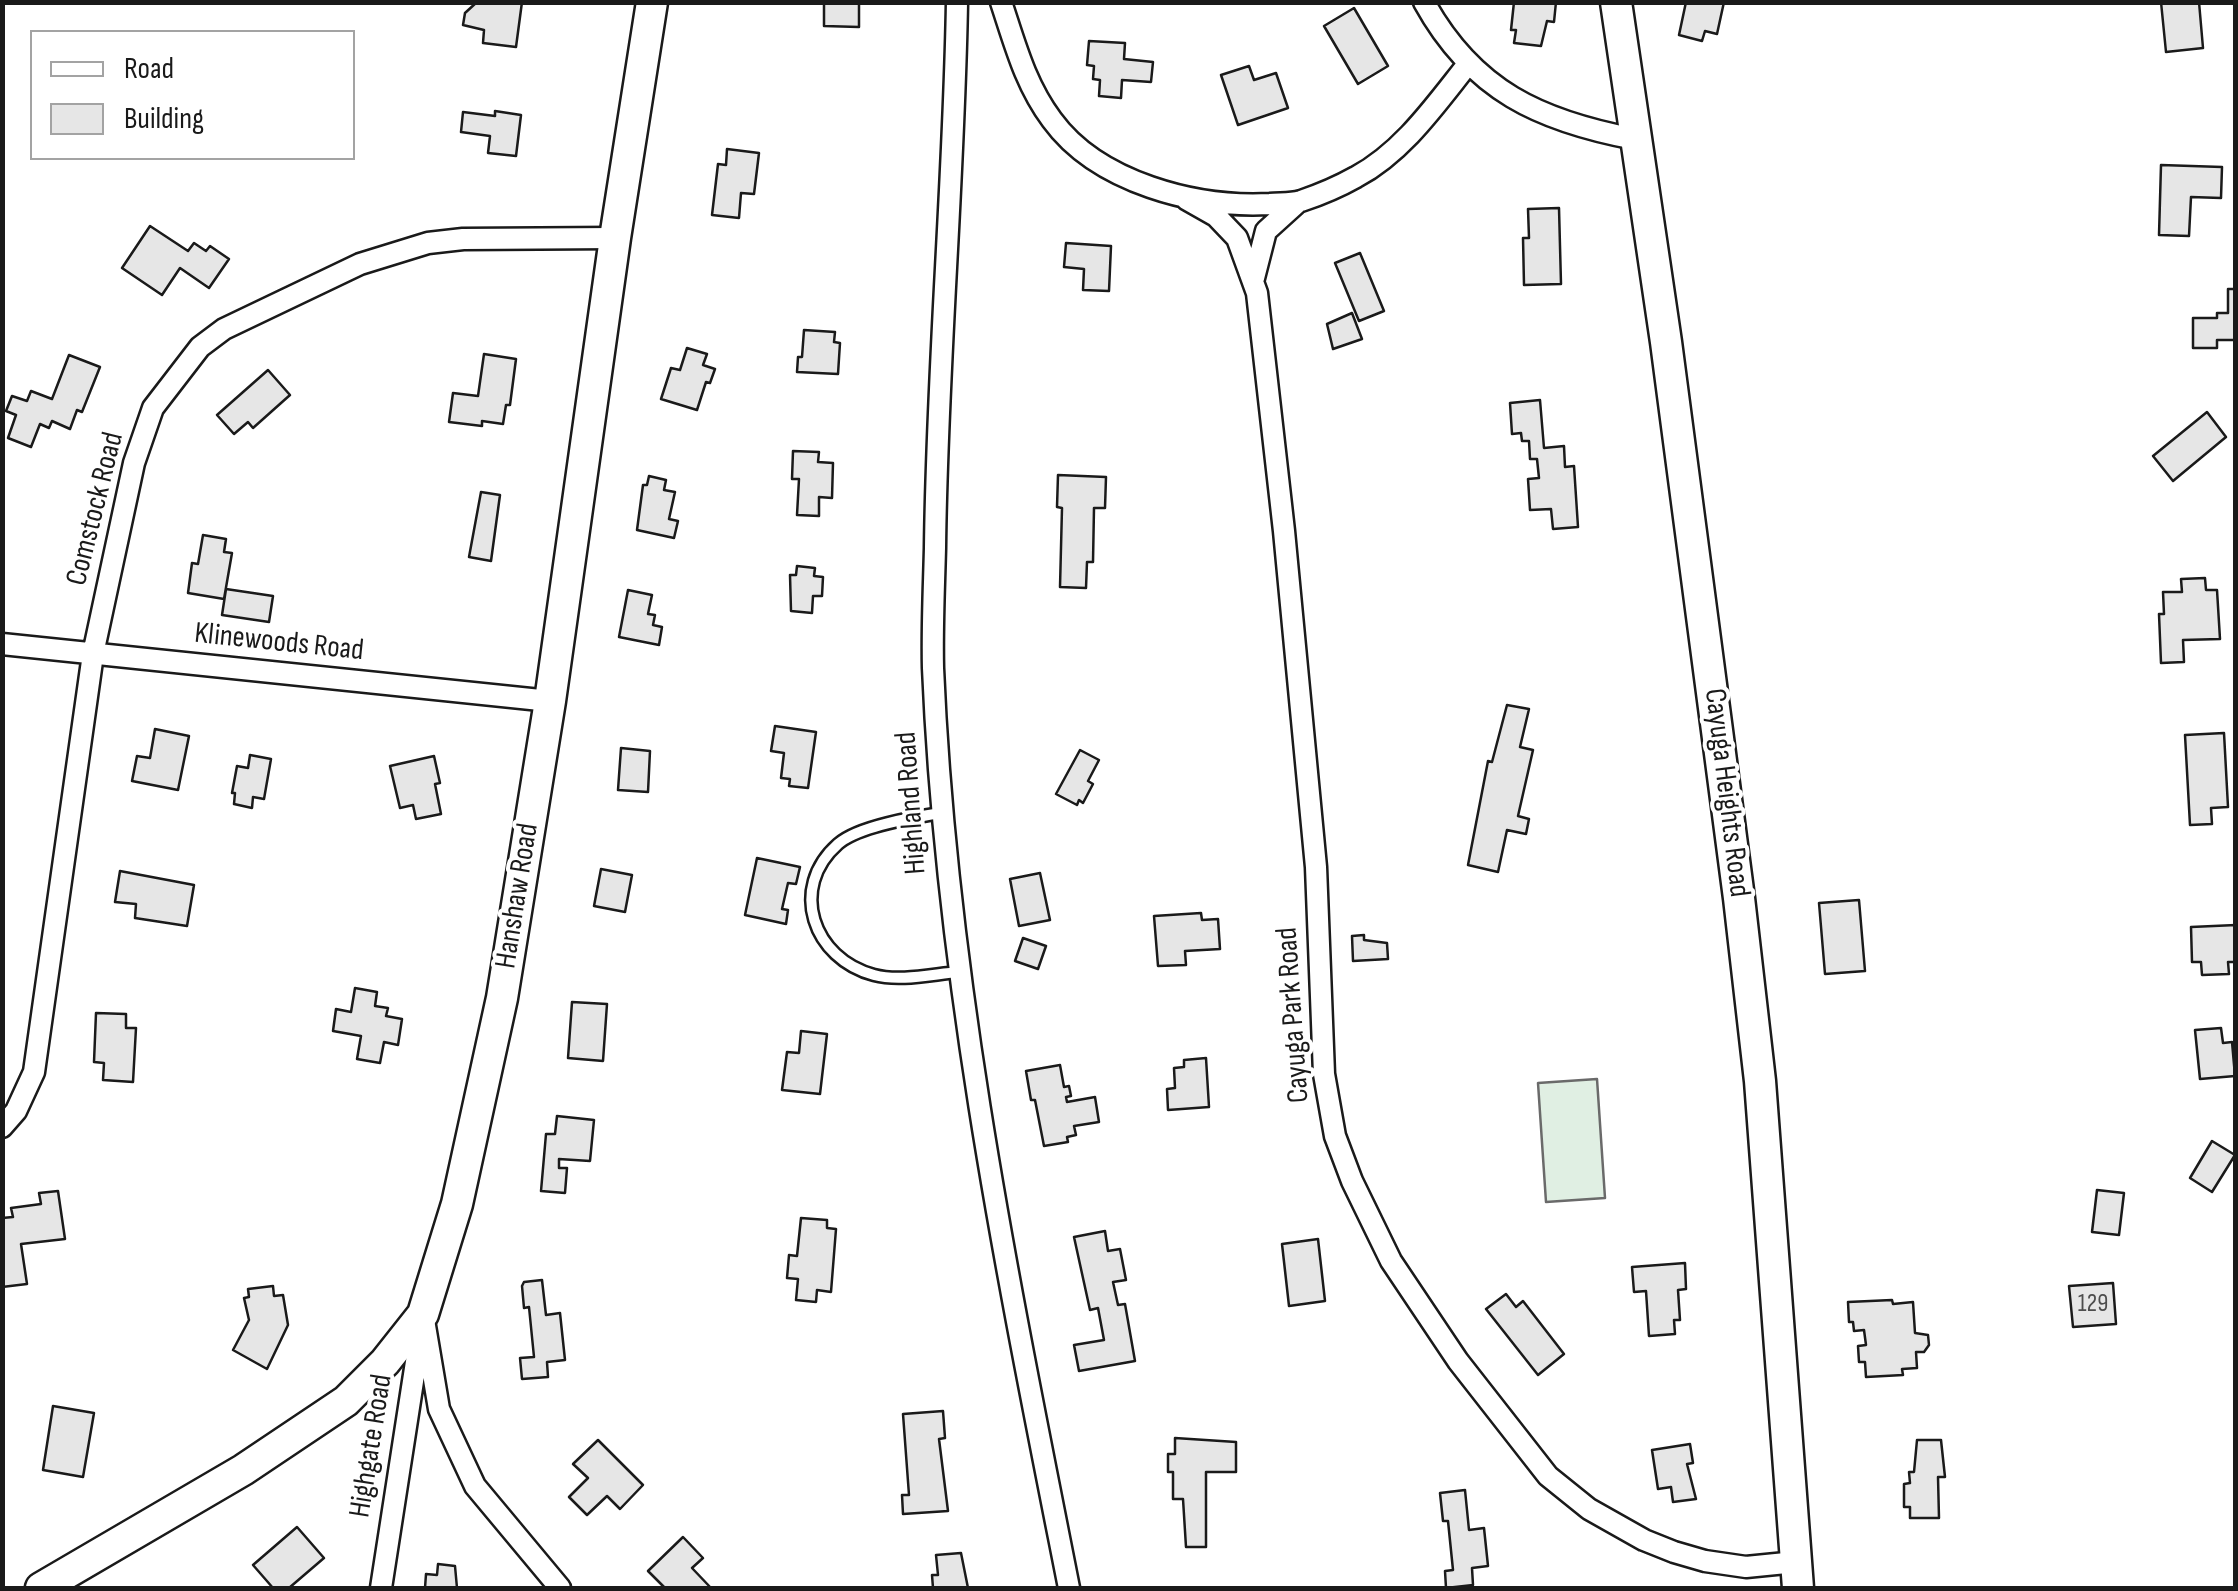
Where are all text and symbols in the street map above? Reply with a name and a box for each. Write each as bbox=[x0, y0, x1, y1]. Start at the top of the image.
legend bbox=[30, 30, 355, 160]
text: Road bbox=[124, 51, 174, 87]
text: Building bbox=[124, 101, 204, 137]
street label: Comstock Road bbox=[60, 429, 132, 589]
street label: Klinewoods Road bbox=[193, 616, 365, 670]
street label: Cayuga Heights Road bbox=[1695, 687, 1757, 899]
street label: Highland Road bbox=[889, 730, 935, 876]
street label: Hanshaw Road bbox=[489, 821, 547, 971]
street label: Cayuga Park Road bbox=[1270, 926, 1318, 1104]
house number: 129 bbox=[2078, 1290, 2108, 1320]
street label: Highgate Road bbox=[343, 1372, 401, 1520]

